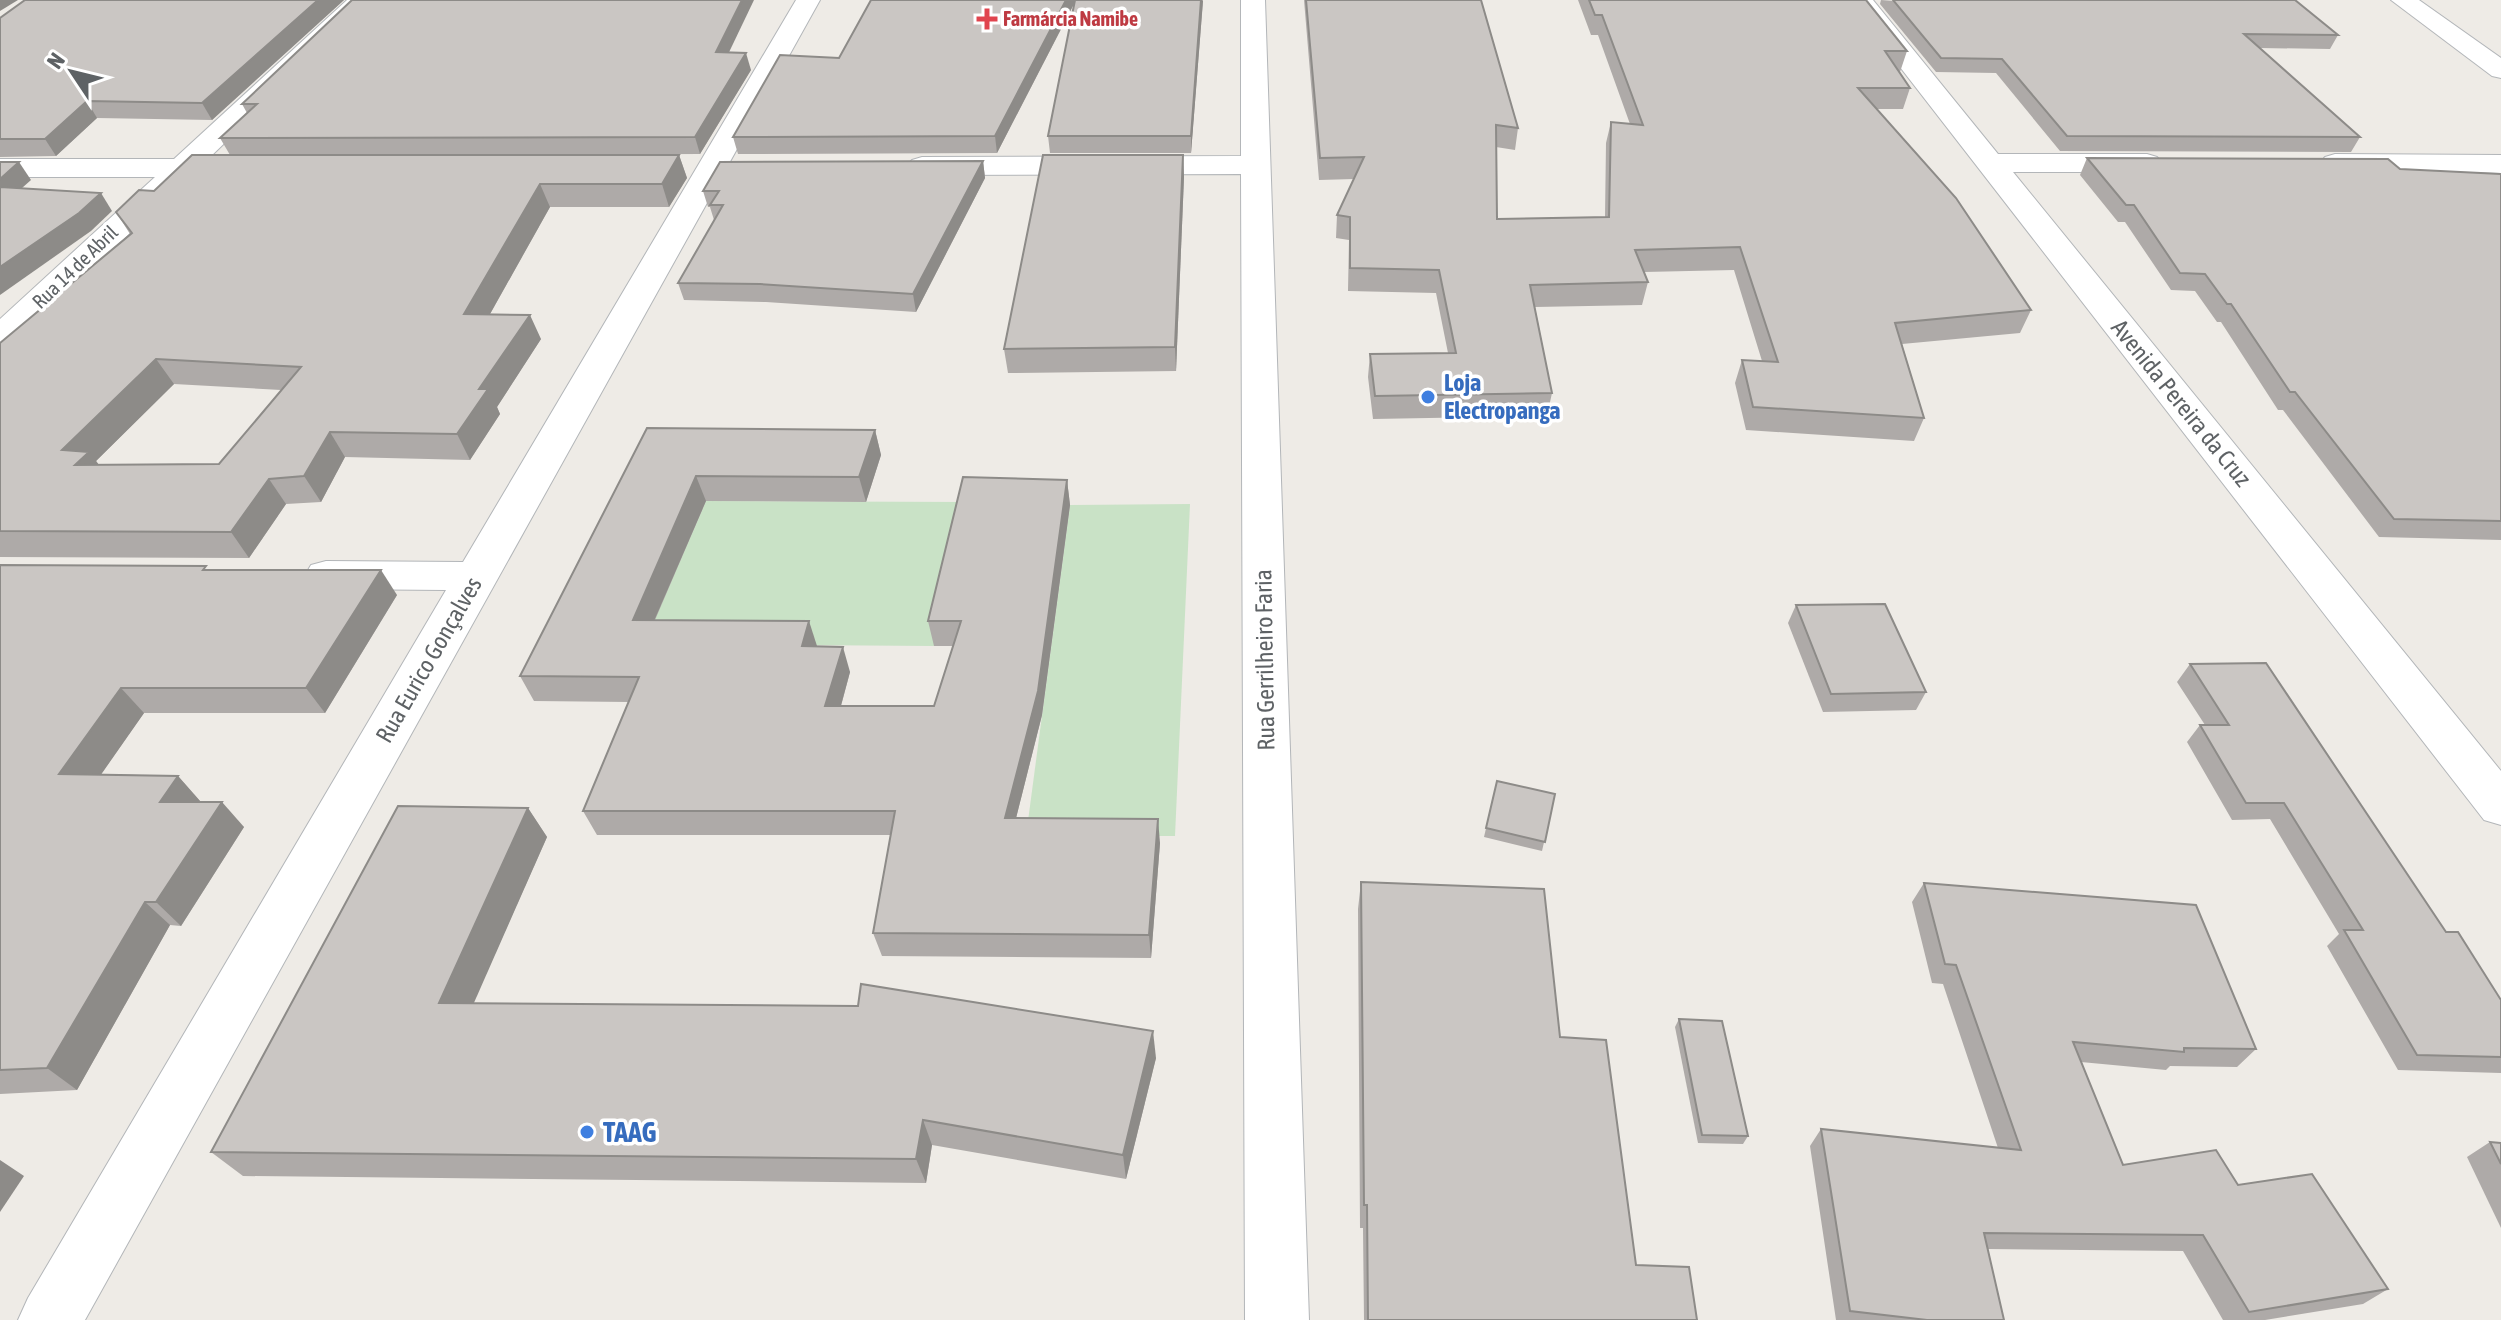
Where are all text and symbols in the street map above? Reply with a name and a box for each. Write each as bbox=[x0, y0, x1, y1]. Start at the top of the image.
place label: Farmárcia Namibe bbox=[1003, 7, 1138, 30]
marker: Farmárcia Namibe bbox=[978, 10, 996, 28]
north arrow bbox=[32, 32, 112, 112]
text: N bbox=[41, 48, 70, 73]
street label: Rua 14 de Abril bbox=[27, 220, 123, 313]
street label: Avenida Pereira da Cruz bbox=[2106, 314, 2257, 492]
place label: Loja Electropanga bbox=[1444, 369, 1560, 424]
marker: Loja Electropanga bbox=[1419, 388, 1437, 406]
street label: Rua Gerrilheiro Faria bbox=[1249, 569, 1280, 751]
street label: Rua Eurico Gonçalves bbox=[370, 572, 487, 747]
place label: TAAG bbox=[603, 1116, 657, 1148]
marker: TAAG bbox=[578, 1123, 596, 1141]

